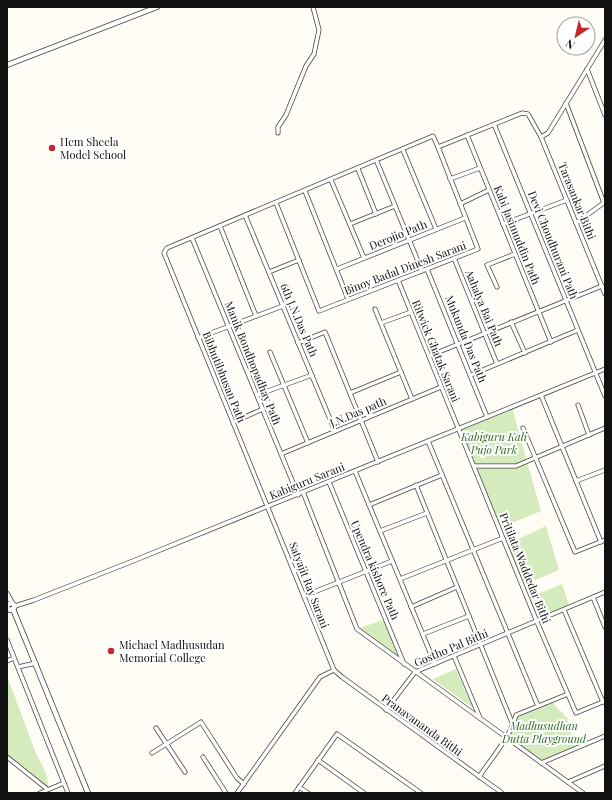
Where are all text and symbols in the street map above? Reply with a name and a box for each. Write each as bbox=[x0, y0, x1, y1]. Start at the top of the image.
north arrow bbox=[556, 16, 596, 56]
text: N bbox=[562, 36, 578, 53]
place label: Hem Sheela Model School bbox=[60, 134, 126, 162]
marker: Hem Sheela Model School bbox=[47, 143, 57, 153]
street label: Tarasankar Bithi bbox=[555, 160, 600, 242]
street label: Kabi Jasimuddin Path bbox=[491, 183, 544, 287]
street label: Devi Choudhurani Path bbox=[525, 188, 582, 302]
street label: Derojio Path bbox=[367, 216, 430, 253]
street label: Binoy Badal Dinesh Sarani bbox=[342, 237, 468, 298]
street label: Aahalya Bai Path bbox=[462, 266, 507, 349]
street label: 6th J.N.Das Path bbox=[277, 281, 322, 359]
street label: Mukunda Das Path bbox=[442, 293, 491, 385]
street label: Ritwick Ghatak Sarani bbox=[409, 297, 464, 404]
street label: Manik Bondhopadhay Path bbox=[222, 299, 285, 427]
street label: Bibhutibhusan Path bbox=[199, 329, 250, 425]
street label: J.N.Das path bbox=[326, 393, 389, 431]
park label: Kabiguru Kali Pujo Park bbox=[460, 429, 528, 457]
street label: Kabiguru Sarani bbox=[267, 459, 347, 502]
street label: Pritilata Waddedar Bithi bbox=[496, 510, 555, 625]
street label: Upendra kishore Path bbox=[348, 518, 403, 622]
street label: Satyajit Ray Sarani bbox=[286, 540, 333, 630]
street label: Gostho Pal Bithi bbox=[411, 625, 490, 670]
place label: Michael Madhusudan Memorial College bbox=[119, 637, 225, 665]
marker: Michael Madhusudan Memorial College bbox=[106, 646, 116, 656]
street label: Pranavananda Bithi bbox=[379, 690, 466, 759]
park label: Madhusudhan Dutta Playground bbox=[501, 718, 587, 746]

